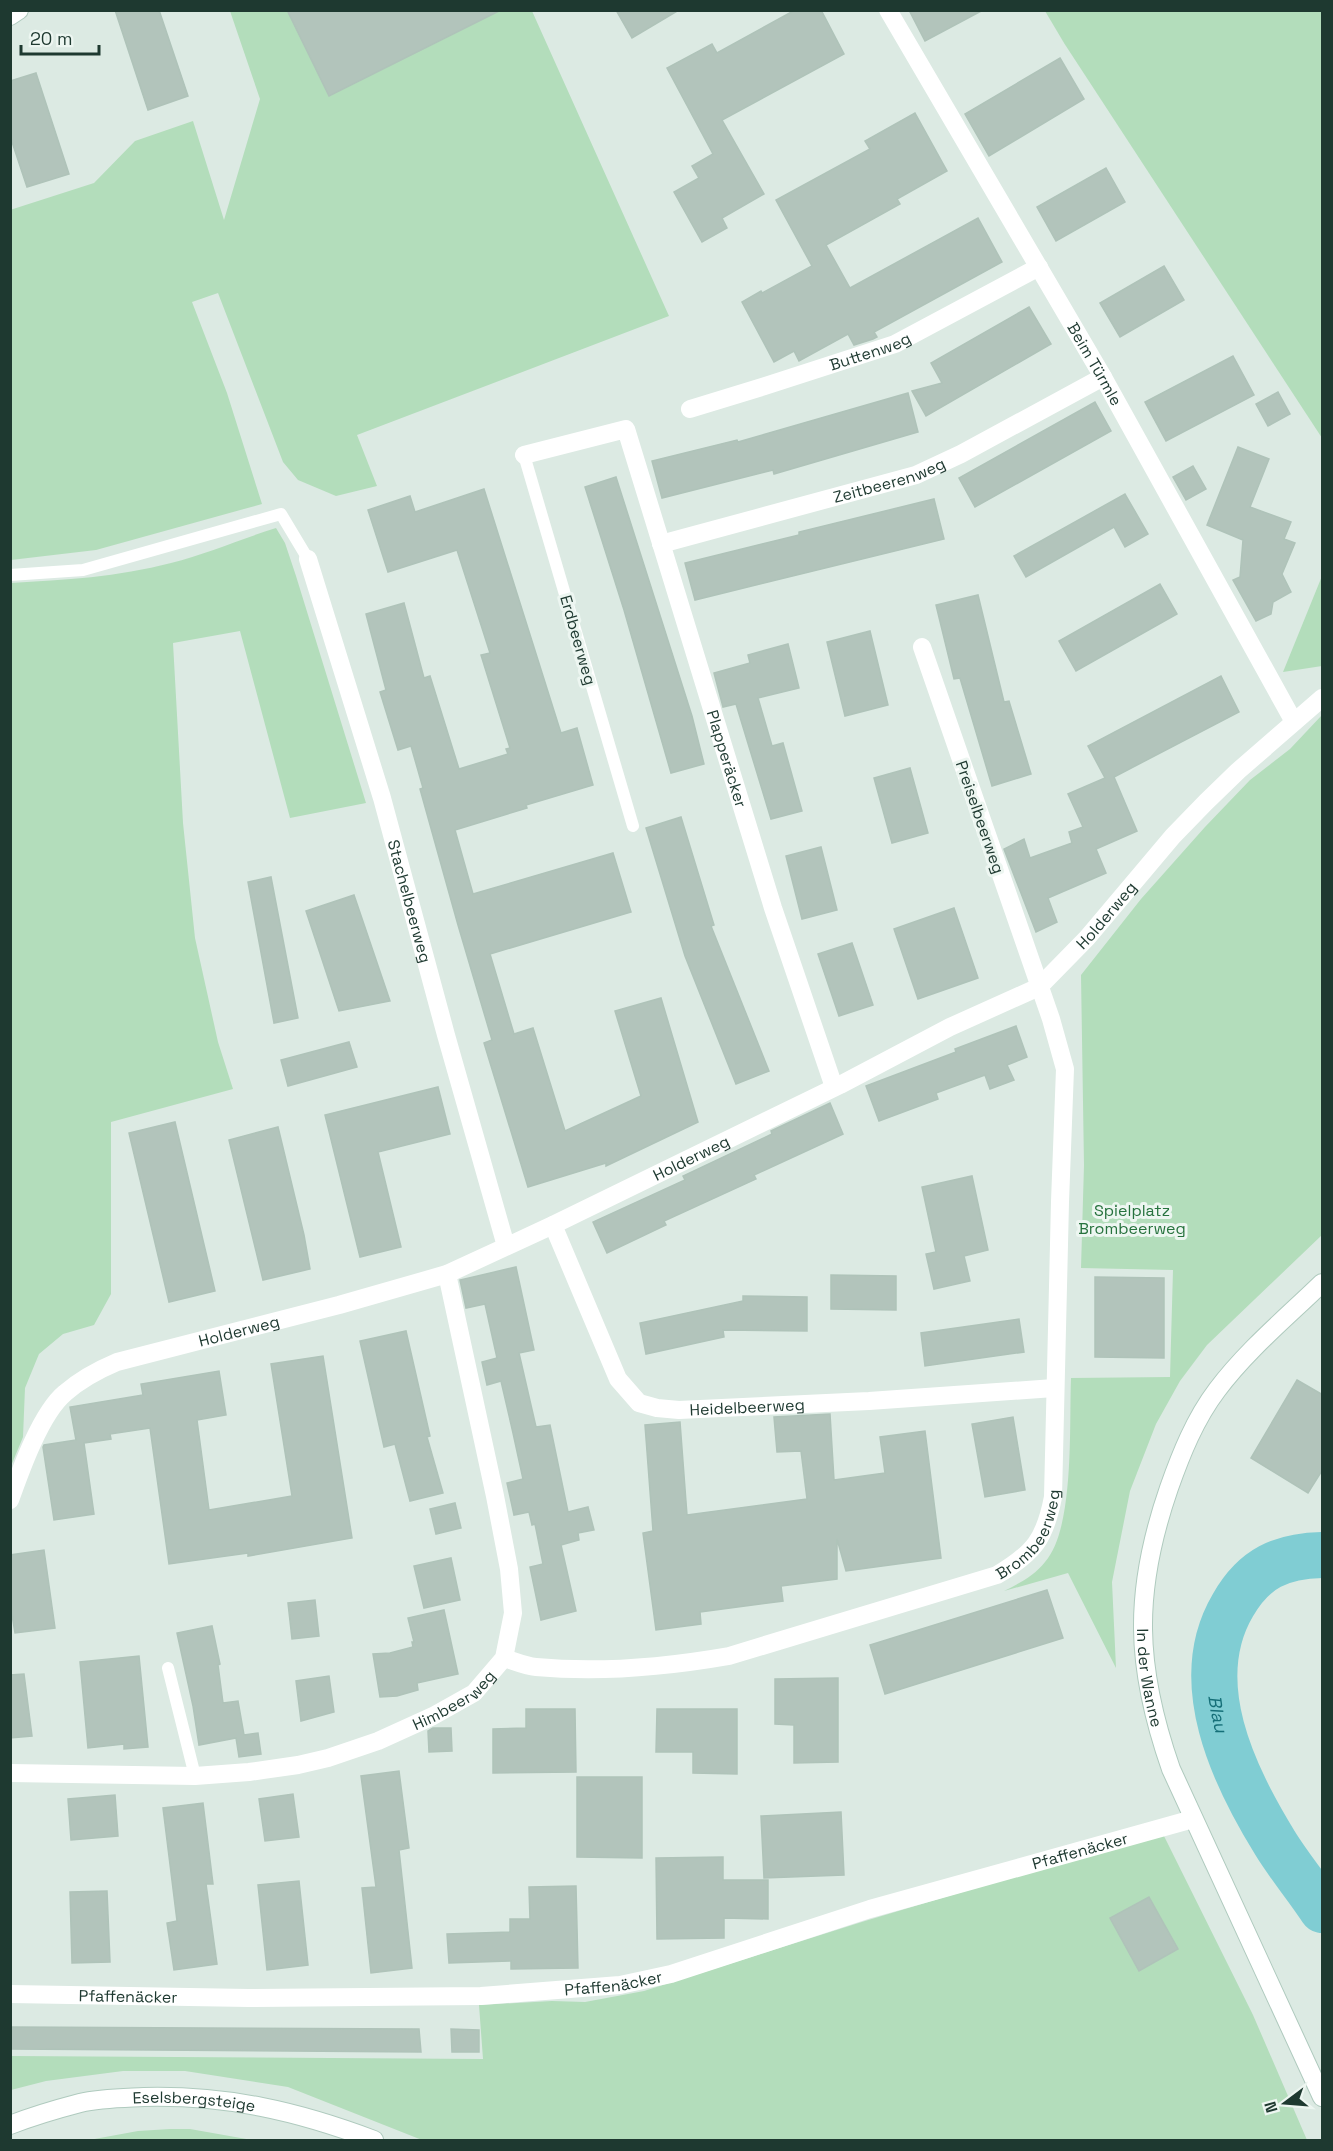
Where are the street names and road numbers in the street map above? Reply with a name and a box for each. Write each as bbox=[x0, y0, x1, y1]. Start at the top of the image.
street label: Beim Türmle bbox=[1063, 318, 1127, 409]
street label: Buttenweg bbox=[827, 327, 914, 375]
street label: Zeitbeerenweg bbox=[831, 452, 949, 507]
street label: Erdbeerweg bbox=[555, 593, 601, 687]
street label: Plapperäcker bbox=[702, 707, 752, 810]
street label: Preiselbeerweg bbox=[951, 758, 1009, 876]
street label: Stachelbeerweg bbox=[383, 837, 436, 965]
street label: Holderweg bbox=[1071, 877, 1141, 954]
street label: Holderweg bbox=[649, 1130, 733, 1185]
street label: Holderweg bbox=[196, 1310, 281, 1351]
street label: Heidelbeerweg bbox=[689, 1394, 805, 1420]
street label: Brombeerweg bbox=[992, 1489, 1064, 1584]
street label: In der Wanne bbox=[1132, 1628, 1168, 1729]
street label: Himbeerweg bbox=[409, 1665, 500, 1735]
street label: Pfaffenäcker bbox=[1030, 1827, 1130, 1874]
street label: Pfaffenäcker bbox=[564, 1966, 664, 2000]
street label: Pfaffenäcker bbox=[78, 1985, 177, 2007]
street label: Eselsbergsteige bbox=[132, 2086, 257, 2116]

